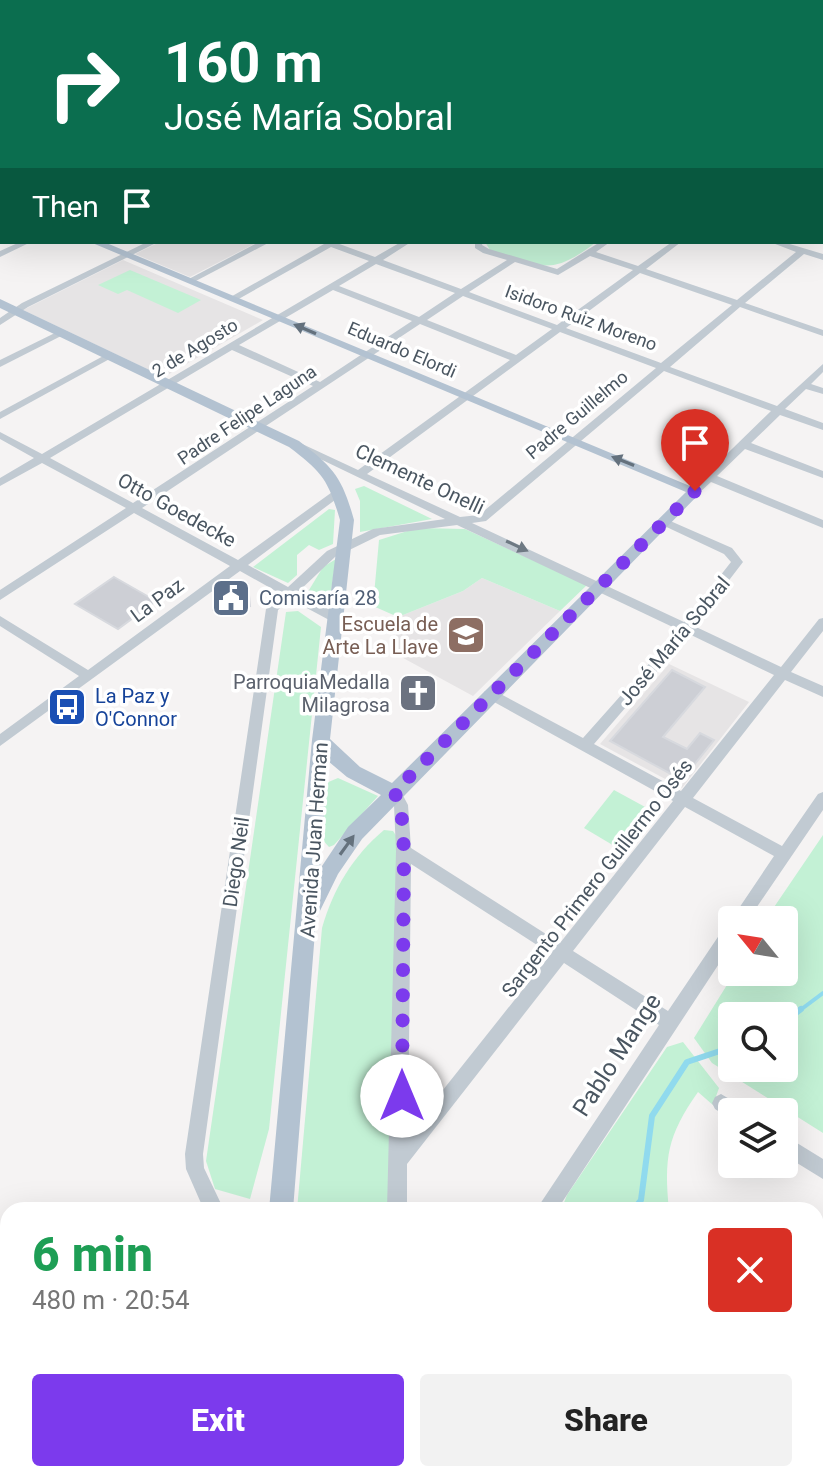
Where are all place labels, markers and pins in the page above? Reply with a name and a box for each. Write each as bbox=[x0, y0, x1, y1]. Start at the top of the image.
pin bbox=[661, 409, 729, 491]
public building icon: Comisaría 28 bbox=[210, 577, 252, 619]
place label: Comisaría 28 bbox=[259, 586, 377, 610]
place label: Escuela de Arte La Llave bbox=[322, 612, 438, 659]
school or university icon: Escuela de Arte La Llave bbox=[445, 614, 487, 656]
place label: ParroquiaMedalla Milagrosa bbox=[233, 670, 390, 717]
church icon: ParroquiaMedalla Milagrosa bbox=[397, 672, 439, 714]
place label: La Paz y O'Connor bbox=[95, 684, 177, 731]
bus stop icon: La Paz y O'Connor bbox=[46, 686, 88, 728]

